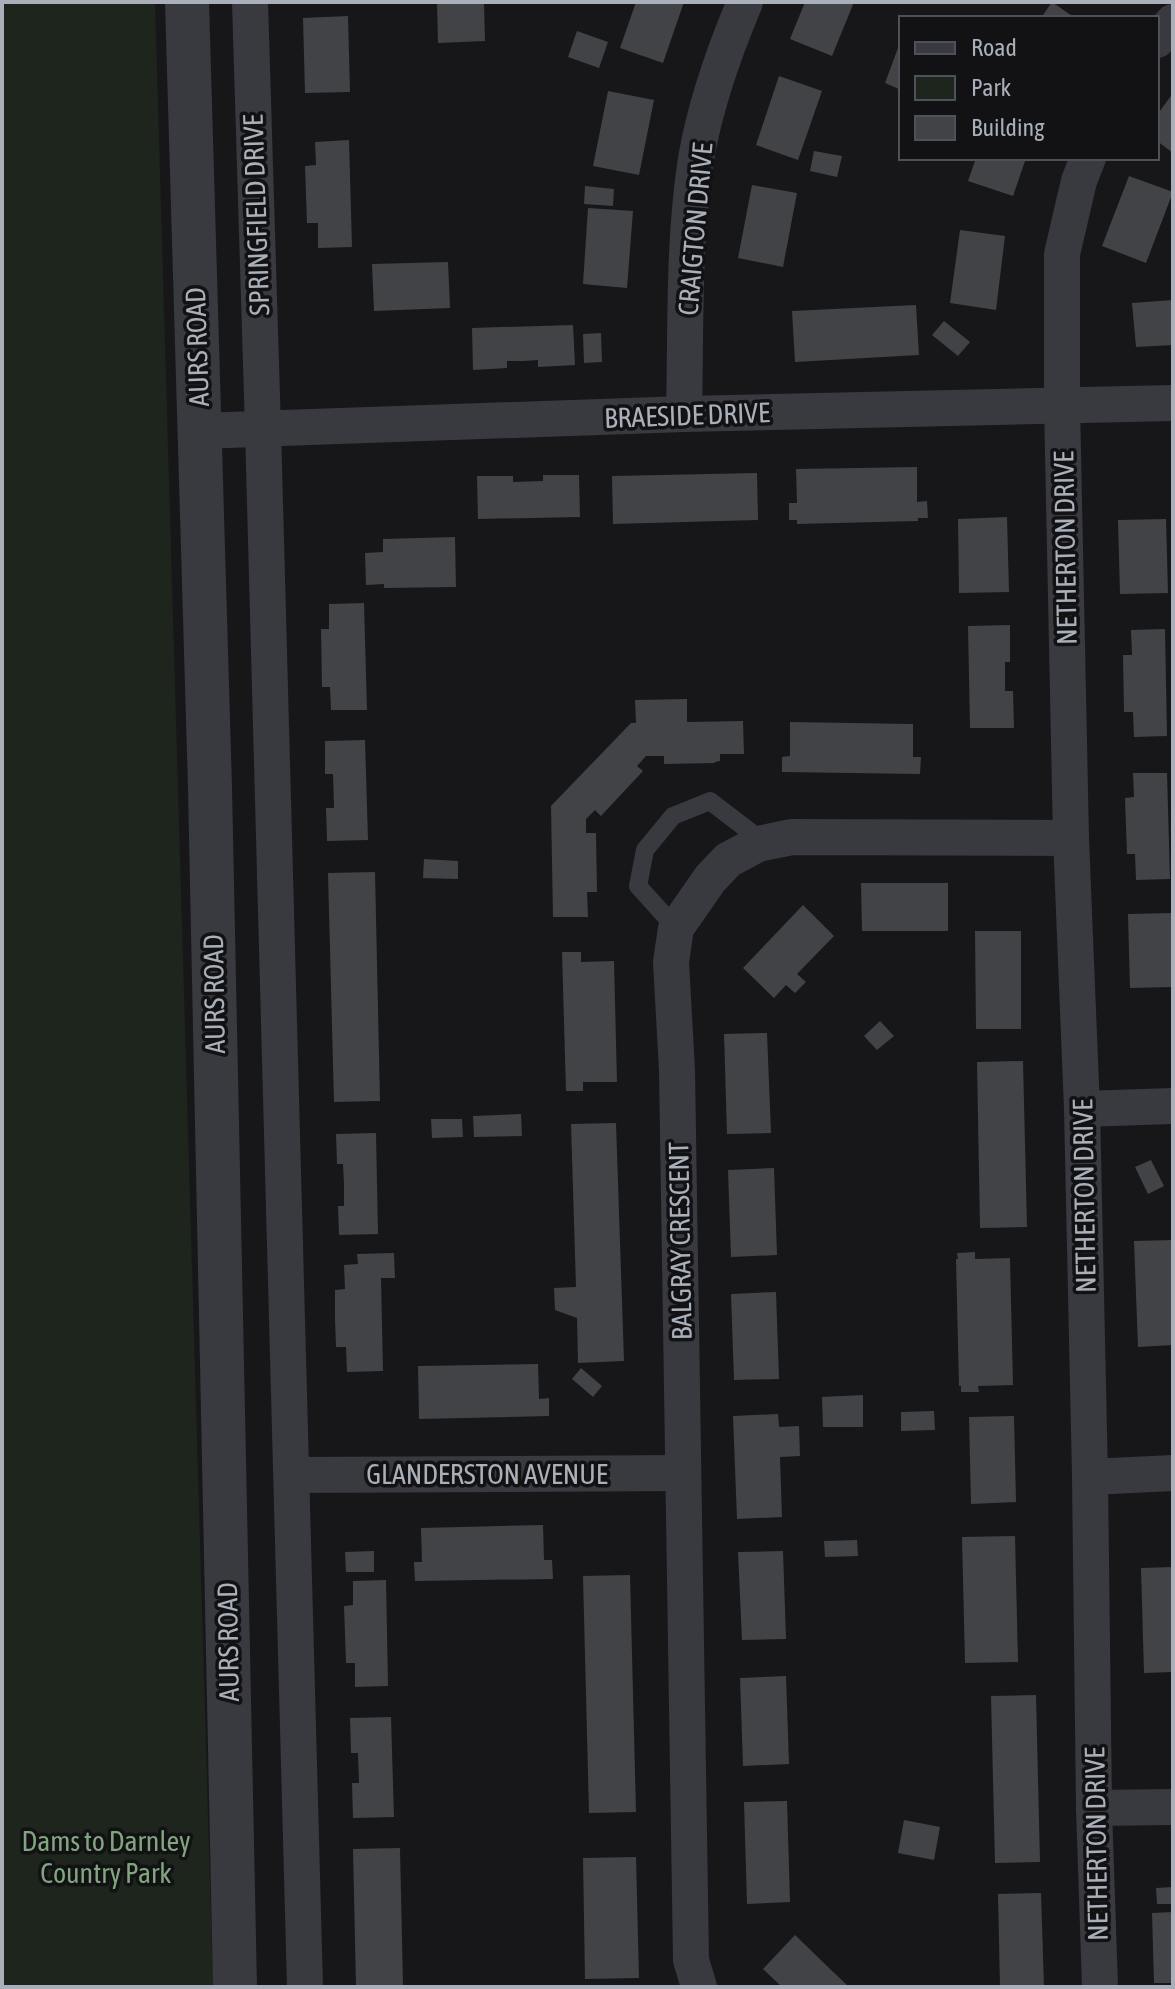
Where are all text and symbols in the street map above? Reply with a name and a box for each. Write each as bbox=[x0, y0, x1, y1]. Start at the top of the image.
legend bbox=[899, 16, 1159, 160]
text: Road bbox=[971, 34, 1017, 61]
text: Park bbox=[971, 74, 1012, 101]
street label: SPRINGFIELD DRIVE bbox=[236, 114, 276, 316]
text: Building bbox=[971, 114, 1045, 141]
street label: CRAIGTON DRIVE bbox=[672, 141, 718, 317]
street label: AURS ROAD bbox=[179, 287, 215, 407]
street label: BRAESIDE DRIVE bbox=[604, 396, 770, 434]
street label: NETHERTON DRIVE bbox=[1047, 451, 1083, 645]
street label: AURS ROAD bbox=[197, 934, 231, 1054]
street label: NETHERTON DRIVE bbox=[1066, 1099, 1102, 1293]
street label: BALGRAY CRESCENT bbox=[662, 1142, 698, 1340]
street label: GLANDERSTON AVENUE bbox=[366, 1458, 608, 1490]
street label: AURS ROAD bbox=[211, 1582, 245, 1702]
street label: NETHERTON DRIVE bbox=[1078, 1747, 1114, 1941]
park label: Dams to Darnley Country Park bbox=[21, 1825, 191, 1889]

